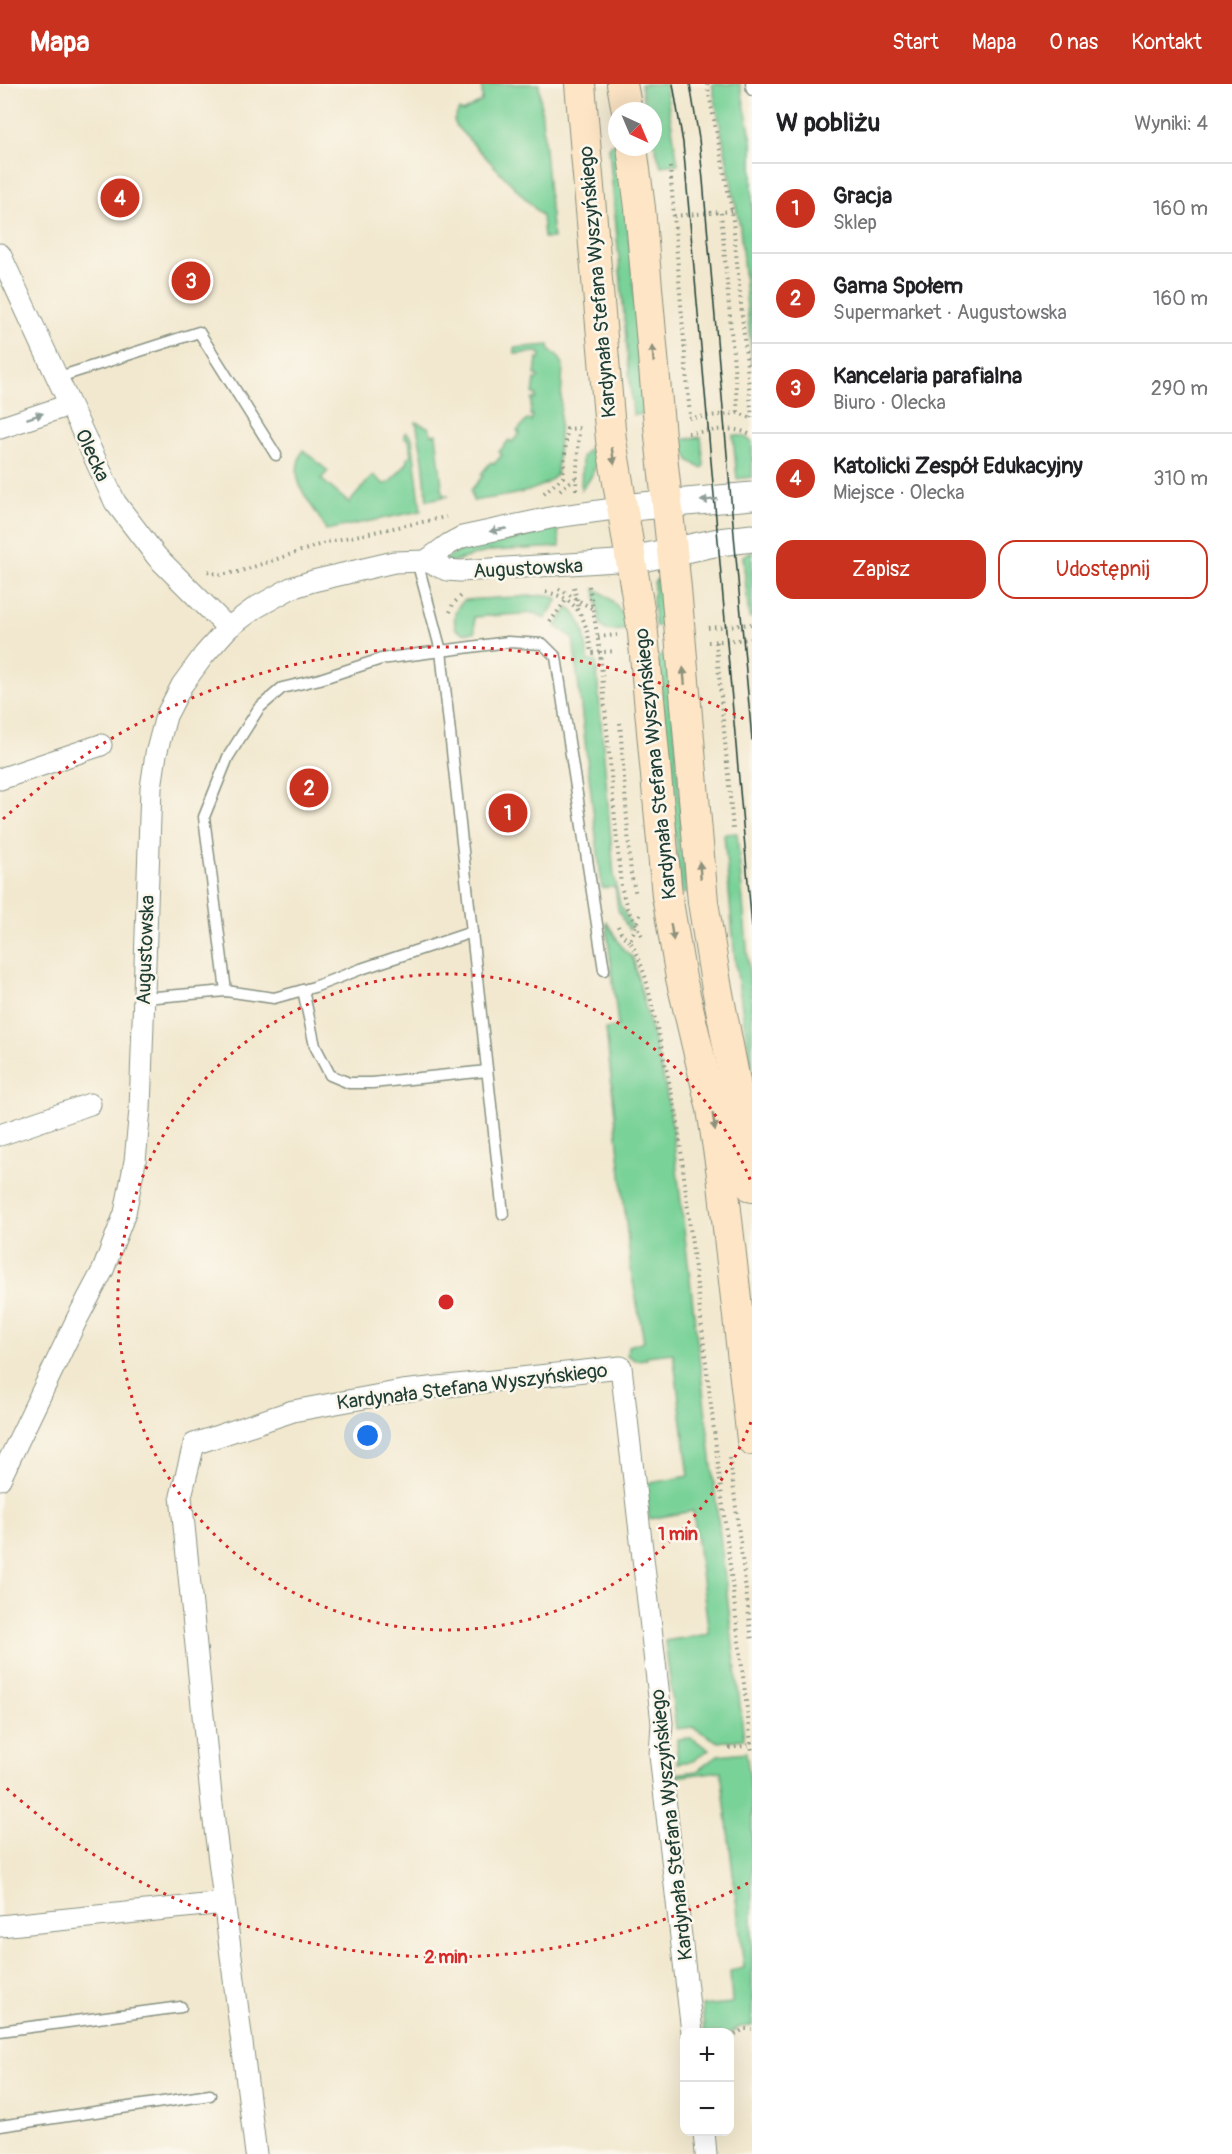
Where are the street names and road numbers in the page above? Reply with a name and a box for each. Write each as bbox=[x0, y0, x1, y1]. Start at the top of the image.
street label: Kardynała Stefana Wyszyńskiego bbox=[573, 145, 622, 419]
street label: Olecka bbox=[70, 425, 116, 485]
street label: Augustowska bbox=[472, 553, 584, 584]
street label: Kardynała Stefana Wyszyńskiego bbox=[629, 627, 682, 901]
street label: Augustowska bbox=[131, 895, 160, 1005]
street label: Kardynała Stefana Wyszyńskiego bbox=[335, 1357, 609, 1416]
street label: Kardynała Stefana Wyszyńskiego bbox=[645, 1688, 698, 1962]

